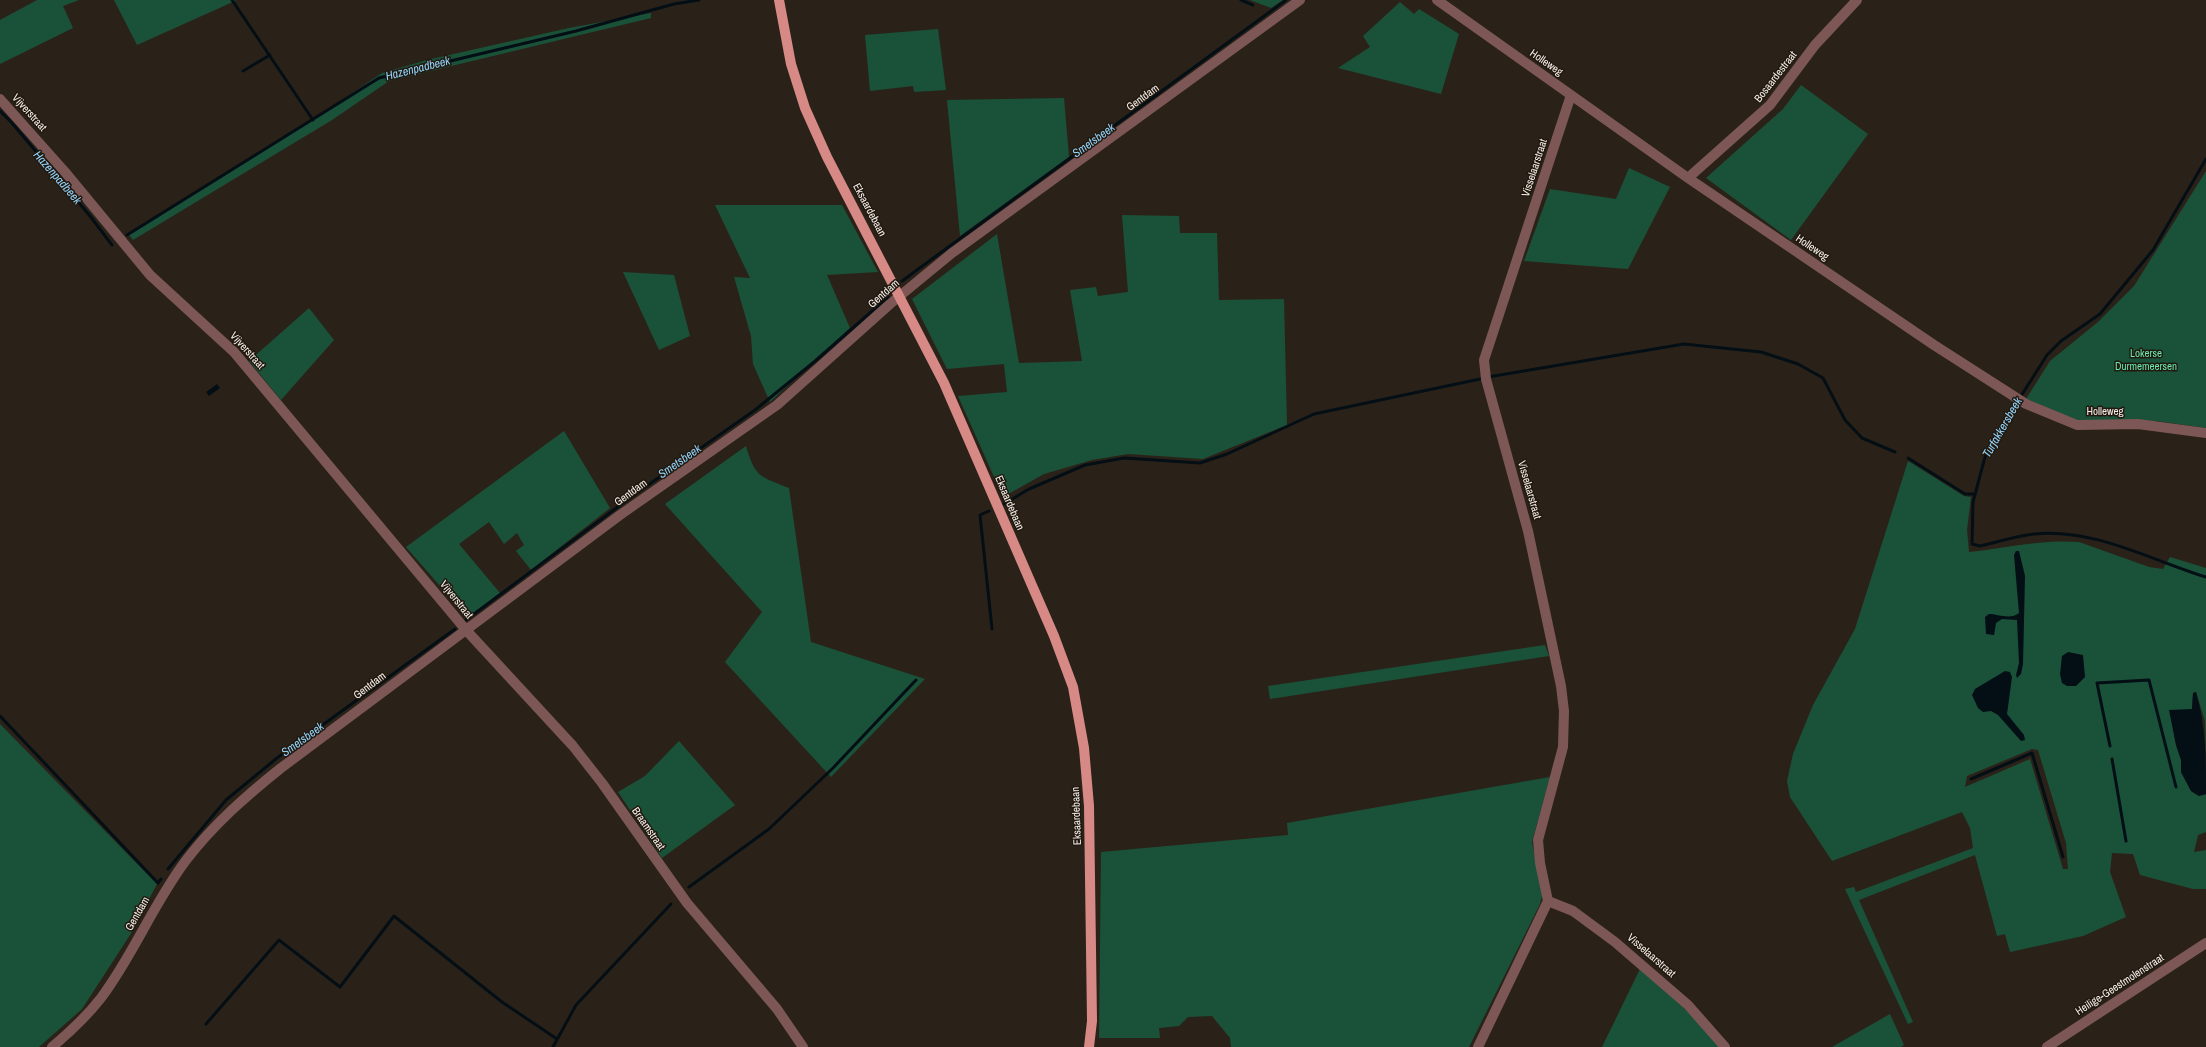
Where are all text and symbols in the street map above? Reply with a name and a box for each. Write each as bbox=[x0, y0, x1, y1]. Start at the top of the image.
street label: Holleweg bbox=[1527, 47, 1565, 79]
street label: Bosaardestraat bbox=[1752, 49, 1800, 105]
water label: Hazenpadbeek bbox=[384, 54, 452, 84]
street label: Gentdam bbox=[1124, 82, 1162, 114]
street label: Vijverstraat bbox=[9, 92, 49, 134]
water label: Smetsbeek bbox=[1070, 121, 1118, 161]
street label: Visselaarstraat bbox=[1519, 137, 1551, 199]
water label: Hazenpadbeek bbox=[30, 148, 84, 208]
street label: Eksaardebaan bbox=[850, 181, 888, 239]
street label: Holleweg bbox=[1793, 232, 1831, 264]
street label: Gentdam bbox=[866, 277, 902, 311]
street label: Vijverstraat bbox=[227, 330, 267, 372]
park label: Lokerse Durmemeersen bbox=[2115, 347, 2177, 373]
water label: Turfakkersbeek bbox=[1980, 395, 2026, 461]
street label: Holleweg bbox=[2086, 405, 2124, 419]
water label: Smetsbeek bbox=[656, 442, 704, 482]
street label: Visselaarstraat bbox=[1514, 459, 1544, 521]
street label: Eksaardebaan bbox=[992, 474, 1026, 532]
street label: Gentdam bbox=[612, 477, 650, 509]
street label: Vijverstraat bbox=[437, 578, 475, 622]
street label: Gentdam bbox=[351, 670, 389, 702]
water label: Smetsbeek bbox=[279, 720, 327, 760]
street label: Eksaardebaan bbox=[1069, 787, 1085, 845]
street label: Braamstraat bbox=[629, 805, 667, 853]
street label: Gentdam bbox=[123, 895, 153, 933]
street label: Visselaarstraat bbox=[1624, 931, 1678, 981]
street label: Heilige-Geestmolenstraat bbox=[2073, 951, 2167, 1019]

